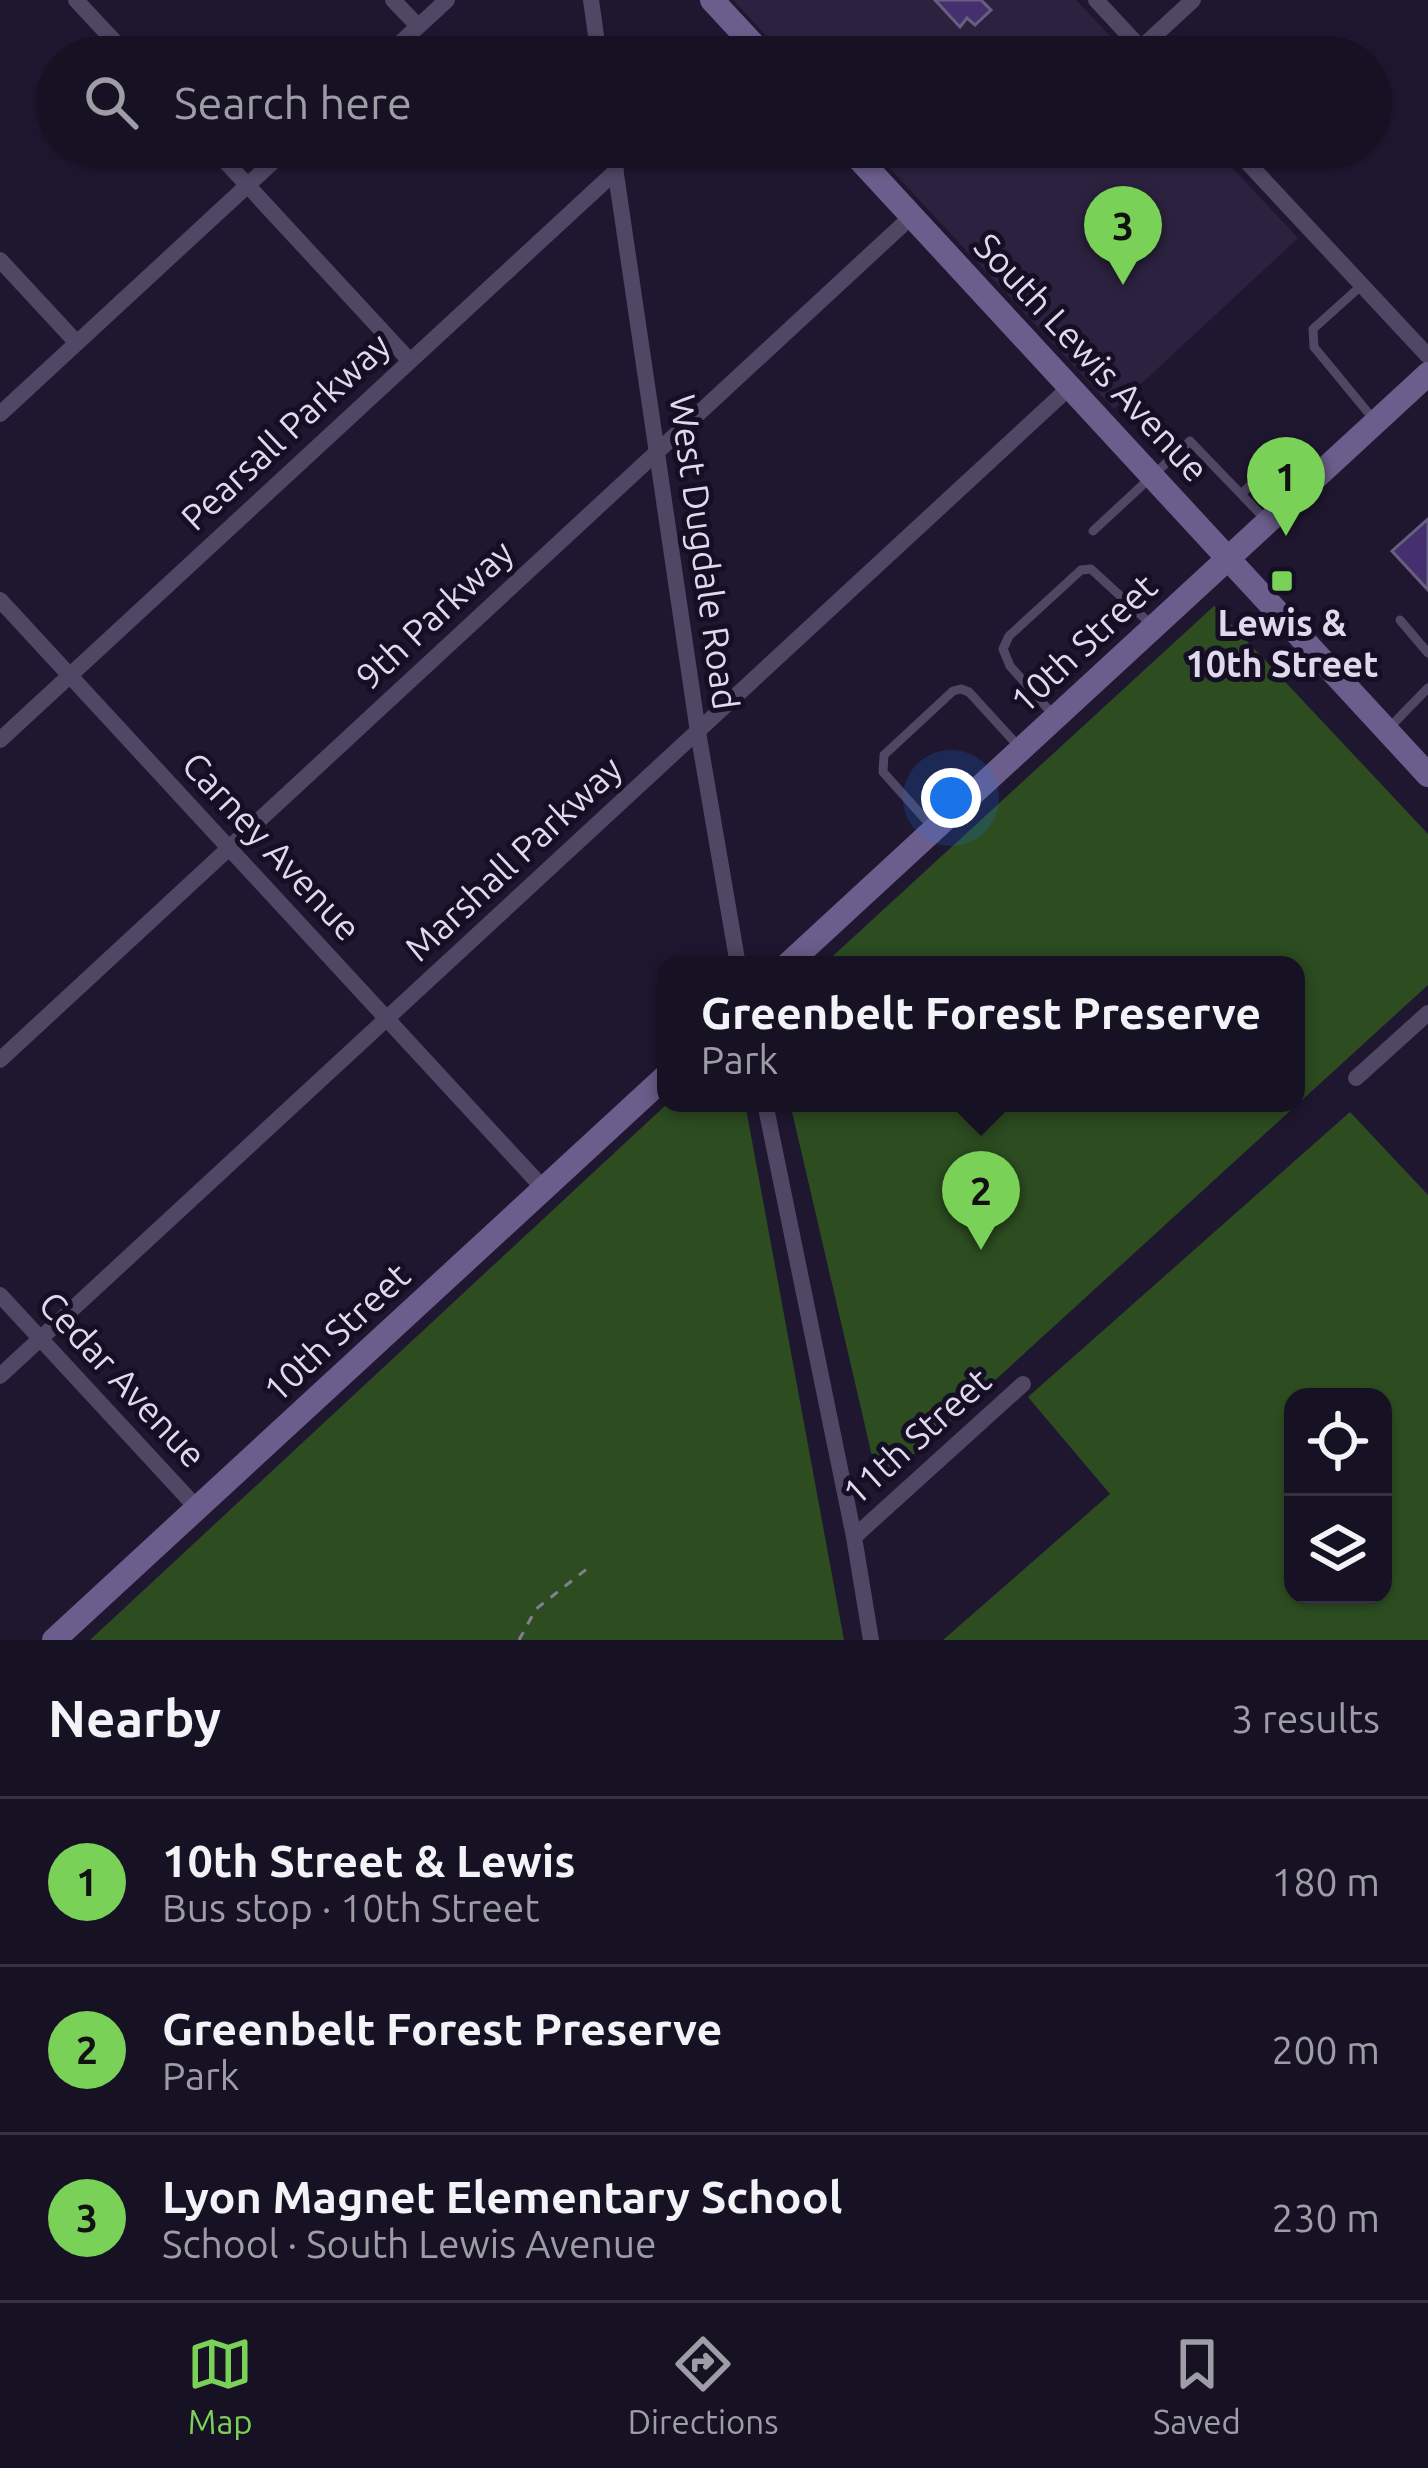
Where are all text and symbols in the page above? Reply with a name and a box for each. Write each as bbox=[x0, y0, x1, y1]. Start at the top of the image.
search box bbox=[36, 36, 1392, 168]
icon: search bbox=[78, 69, 144, 135]
text: Search here bbox=[174, 77, 412, 128]
pin: 3 bbox=[1084, 186, 1162, 285]
street label: South Lewis Avenue bbox=[967, 225, 1217, 489]
street label: Pearsall Parkway bbox=[173, 324, 397, 538]
street label: West Dugdale Road bbox=[663, 392, 747, 712]
pin: 1 bbox=[1247, 437, 1325, 536]
street label: 9th Parkway bbox=[347, 531, 521, 697]
street label: 10th Street bbox=[1002, 565, 1164, 721]
marker: Lewis & 10th Street bbox=[1269, 568, 1295, 594]
place label: Lewis & 10th Street bbox=[1185, 602, 1379, 684]
street label: Carney Avenue bbox=[175, 744, 369, 948]
street label: Marshall Parkway bbox=[396, 747, 630, 969]
your location bbox=[921, 768, 981, 828]
popup bbox=[657, 956, 1305, 1112]
text: Greenbelt Forest Preserve bbox=[701, 987, 1261, 1038]
text: Park bbox=[701, 1038, 778, 1081]
pin: 2 bbox=[942, 1151, 1020, 1250]
street label: 10th Street bbox=[255, 1254, 417, 1410]
street label: Cedar Avenue bbox=[31, 1283, 215, 1475]
street label: 11th Street bbox=[834, 1359, 998, 1513]
map controls bbox=[1284, 1388, 1392, 1604]
button: locate bbox=[1284, 1388, 1392, 1496]
button: layers bbox=[1284, 1496, 1392, 1604]
text: Nearby bbox=[48, 1689, 221, 1747]
text: 3 results bbox=[1231, 1697, 1380, 1740]
text: 10th Street & Lewis bbox=[162, 1835, 576, 1886]
text: 1 bbox=[76, 1860, 98, 1903]
text: 180 m bbox=[1271, 1860, 1380, 1903]
text: Bus stop · 10th Street bbox=[162, 1886, 540, 1929]
text: Greenbelt Forest Preserve bbox=[162, 2003, 722, 2054]
text: 2 bbox=[76, 2028, 98, 2071]
text: 200 m bbox=[1271, 2028, 1380, 2071]
text: Park bbox=[162, 2054, 240, 2097]
text: Lyon Magnet Elementary School bbox=[162, 2171, 842, 2222]
text: 3 bbox=[76, 2196, 98, 2239]
text: 230 m bbox=[1271, 2196, 1380, 2239]
text: School · South Lewis Avenue bbox=[162, 2222, 657, 2265]
tab: Map bbox=[187, 2331, 253, 2440]
tab: Directions bbox=[628, 2331, 778, 2440]
tab: Saved bbox=[1153, 2331, 1241, 2440]

